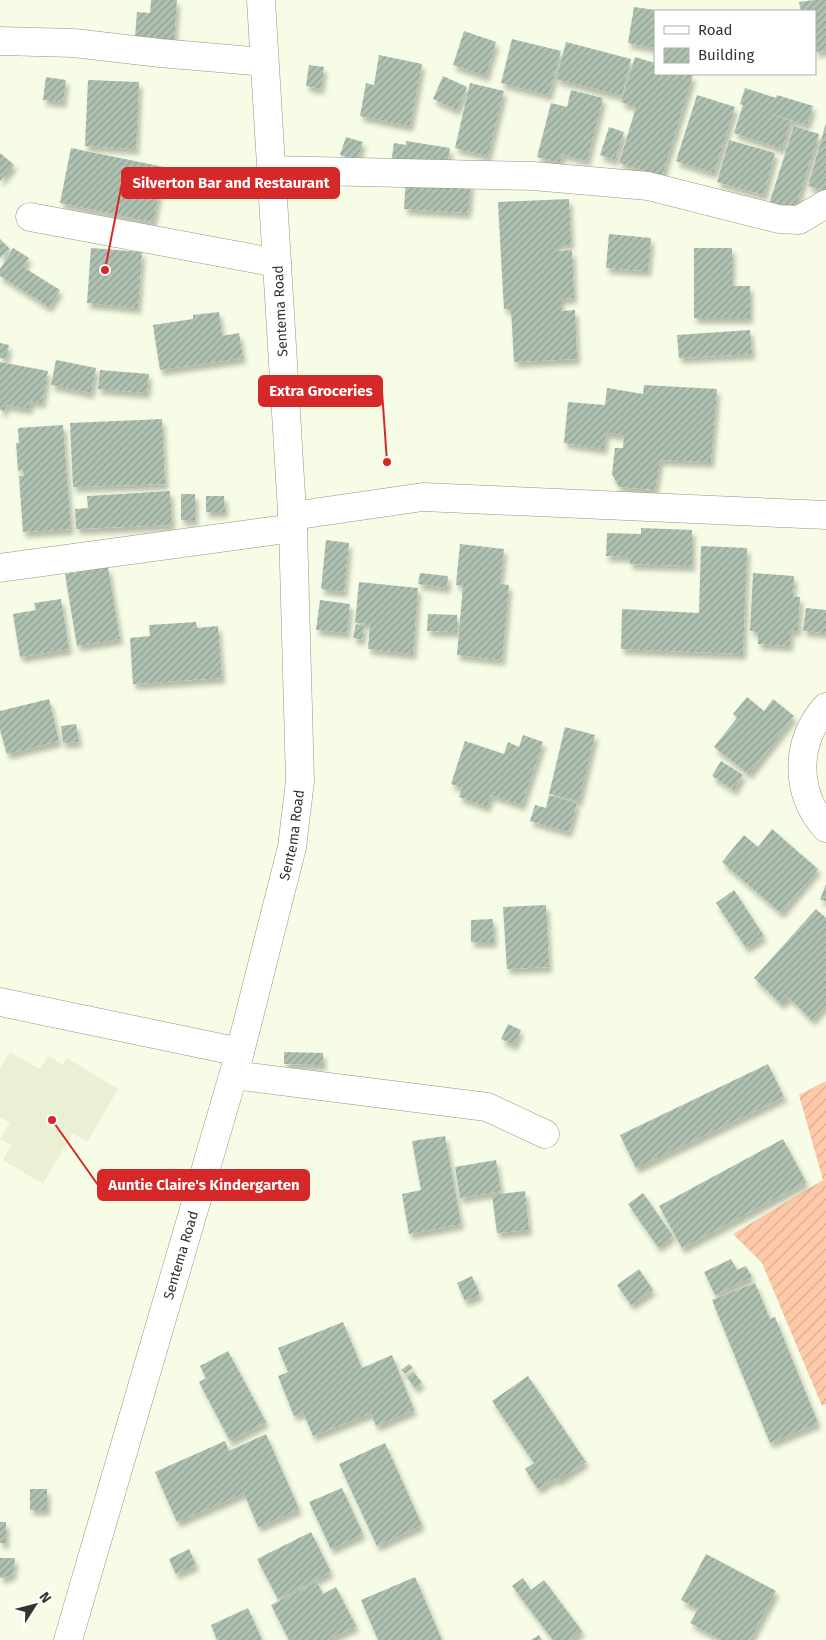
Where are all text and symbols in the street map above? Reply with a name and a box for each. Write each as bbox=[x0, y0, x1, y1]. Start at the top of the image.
legend bbox=[654, 10, 816, 75]
text: Road bbox=[698, 21, 733, 39]
text: Building bbox=[698, 46, 754, 64]
callout: Silverton Bar and Restaurant bbox=[122, 168, 339, 198]
text: Silverton Bar and Restaurant bbox=[132, 174, 330, 192]
street label: Sentema Road bbox=[270, 265, 291, 357]
callout: Extra Groceries bbox=[259, 376, 382, 406]
text: Extra Groceries bbox=[269, 382, 373, 400]
street label: Sentema Road bbox=[276, 789, 308, 882]
callout: Auntie Claire's Kindergarten bbox=[98, 1170, 309, 1200]
text: Auntie Claire's Kindergarten bbox=[107, 1176, 300, 1194]
street label: Sentema Road bbox=[160, 1209, 202, 1302]
north arrow bbox=[10, 1580, 60, 1630]
text: N bbox=[36, 1589, 55, 1606]

